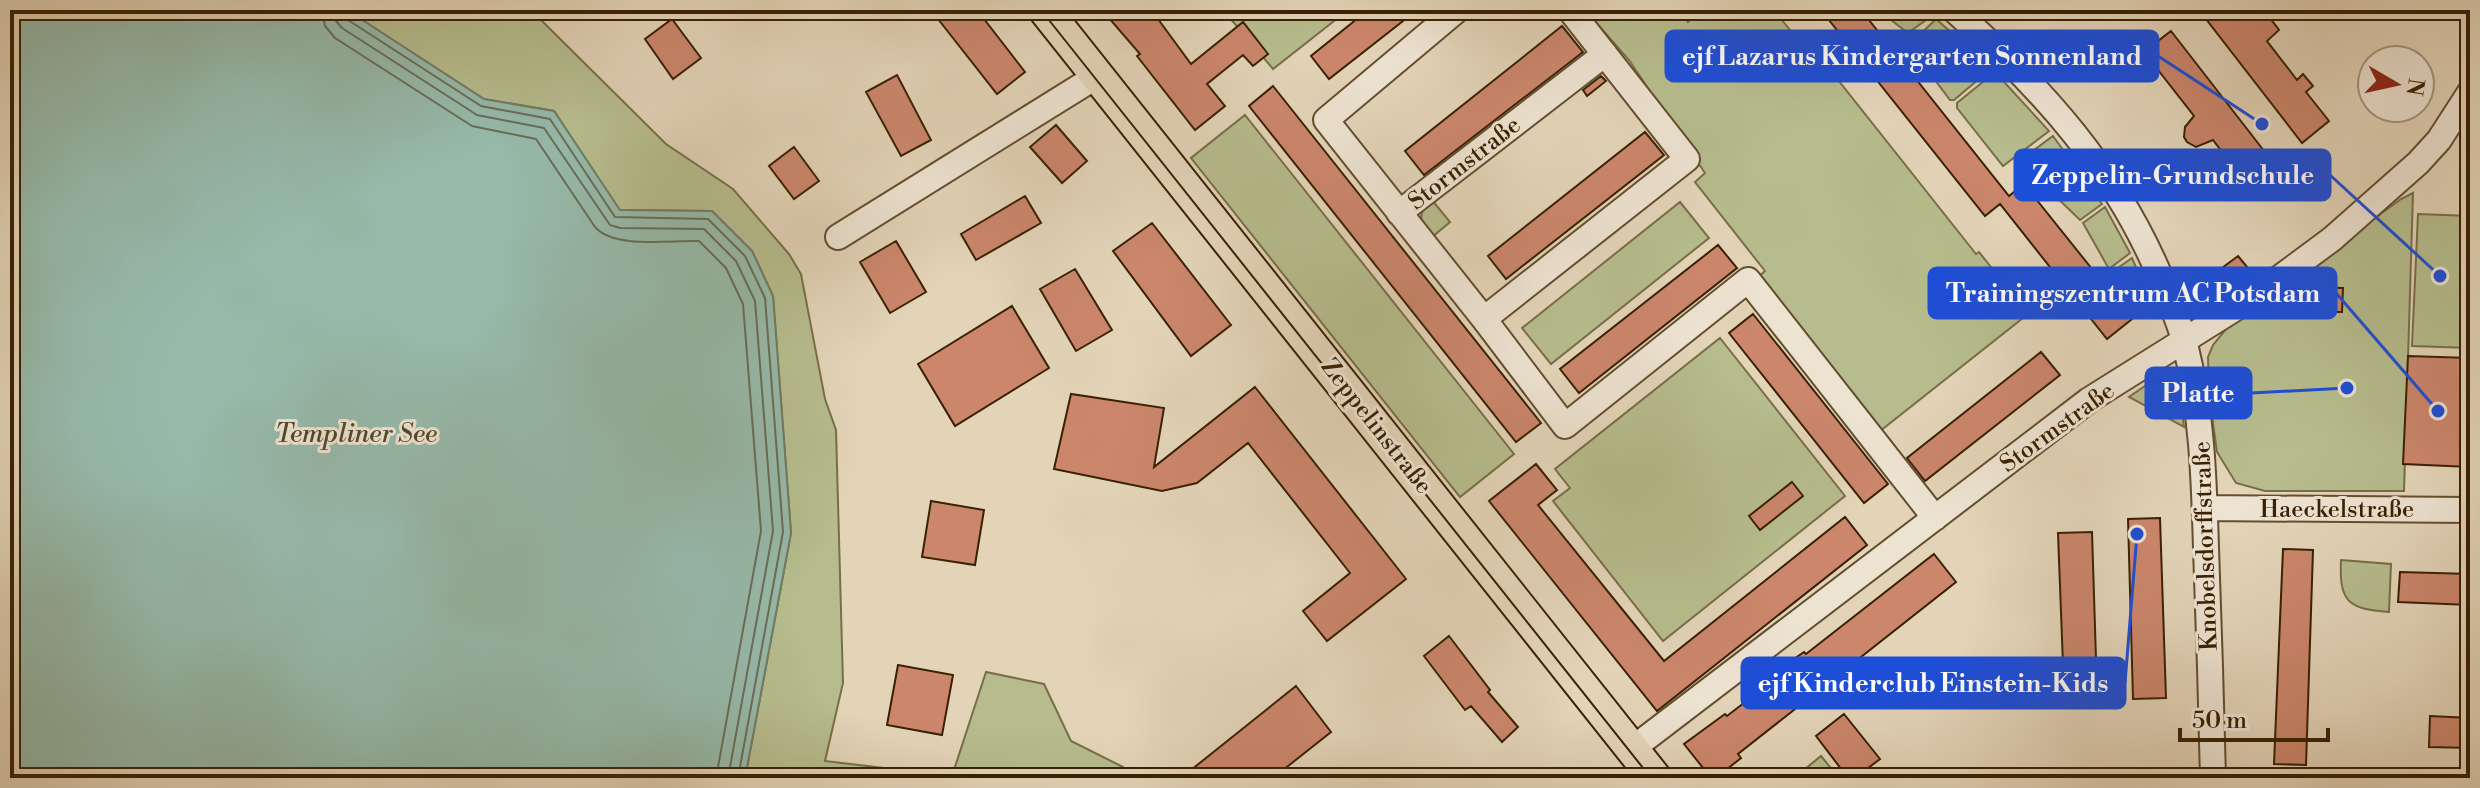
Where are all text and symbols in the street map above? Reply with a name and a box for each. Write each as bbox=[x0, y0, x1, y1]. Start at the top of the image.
callout: ejf Lazarus Kindergarten Sonnenland bbox=[1666, 31, 2158, 81]
text: ejf Lazarus Kindergarten Sonnenland bbox=[1682, 41, 2142, 73]
north arrow bbox=[2356, 44, 2436, 124]
text: N bbox=[2399, 76, 2429, 98]
street label: Stormstraße bbox=[1402, 111, 1527, 217]
callout: Zeppelin-Grundschule bbox=[2015, 150, 2330, 200]
text: Zeppelin-Grundschule bbox=[2032, 160, 2314, 192]
callout: Trainingszentrum AC Potsdam bbox=[1929, 268, 2336, 318]
text: Trainingszentrum AC Potsdam bbox=[1946, 278, 2320, 310]
street label: Zeppelinstraße bbox=[1314, 353, 1439, 501]
callout: Platte bbox=[2146, 368, 2251, 418]
street label: Stormstraße bbox=[1994, 376, 2121, 479]
text: Platte bbox=[2161, 378, 2235, 410]
water label: Templiner See bbox=[275, 418, 437, 450]
street label: Knobelsdorffstraße bbox=[2187, 441, 2225, 651]
street label: Haeckelstraße bbox=[2260, 495, 2414, 525]
callout: ejf Kinderclub Einstein-Kids bbox=[1742, 658, 2125, 708]
text: ejf Kinderclub Einstein-Kids bbox=[1758, 668, 2108, 700]
scale bar bbox=[2180, 692, 2328, 742]
text: 50 m bbox=[2192, 706, 2247, 736]

